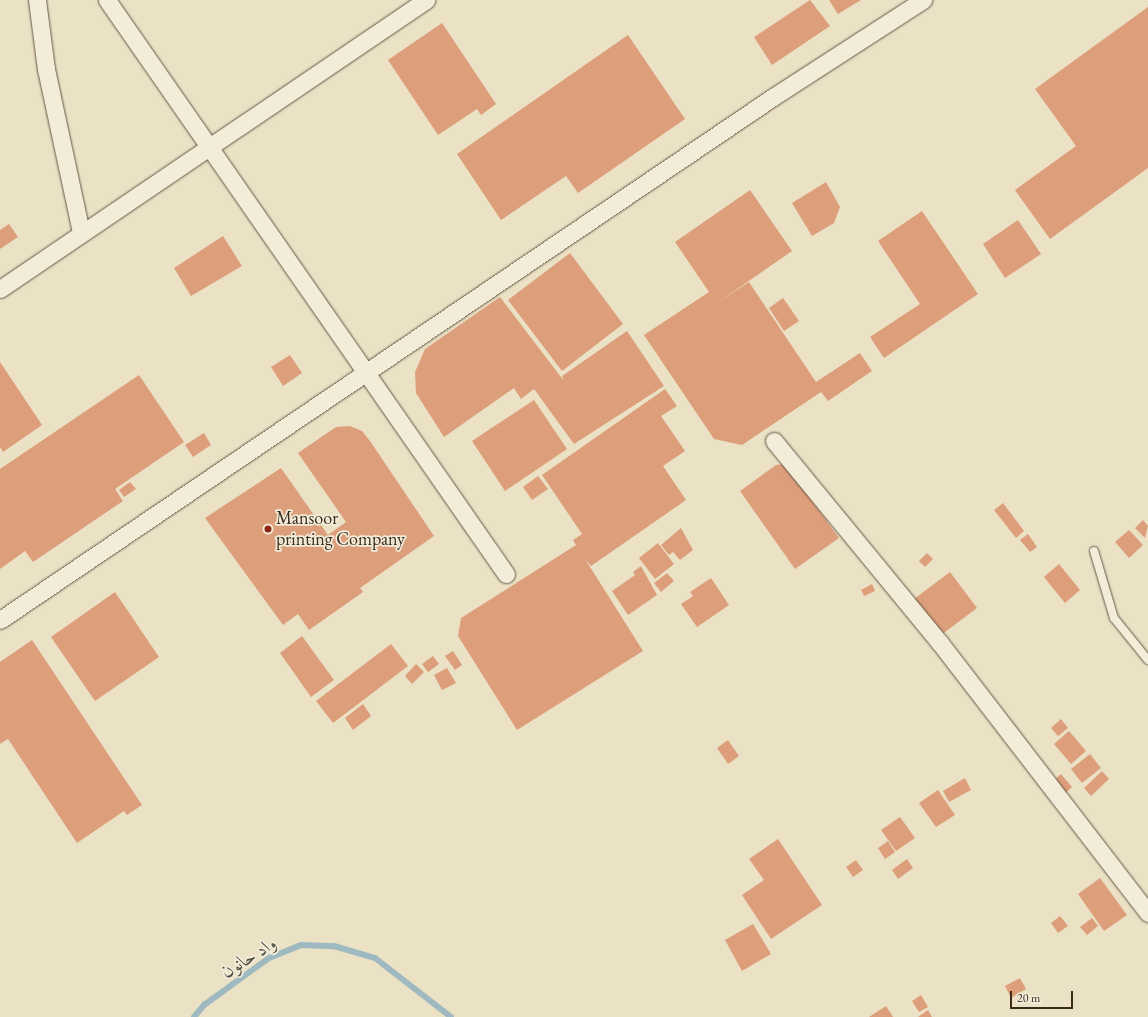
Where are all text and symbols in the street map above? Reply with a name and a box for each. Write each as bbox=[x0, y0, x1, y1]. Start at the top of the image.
place label: Mansoor printing Company bbox=[276, 508, 405, 550]
marker: Mansoor printing Company bbox=[263, 524, 273, 534]
water label: واد حانون bbox=[217, 931, 281, 983]
scale bar bbox=[1012, 983, 1075, 1009]
text: 20 m bbox=[1017, 990, 1040, 1006]

